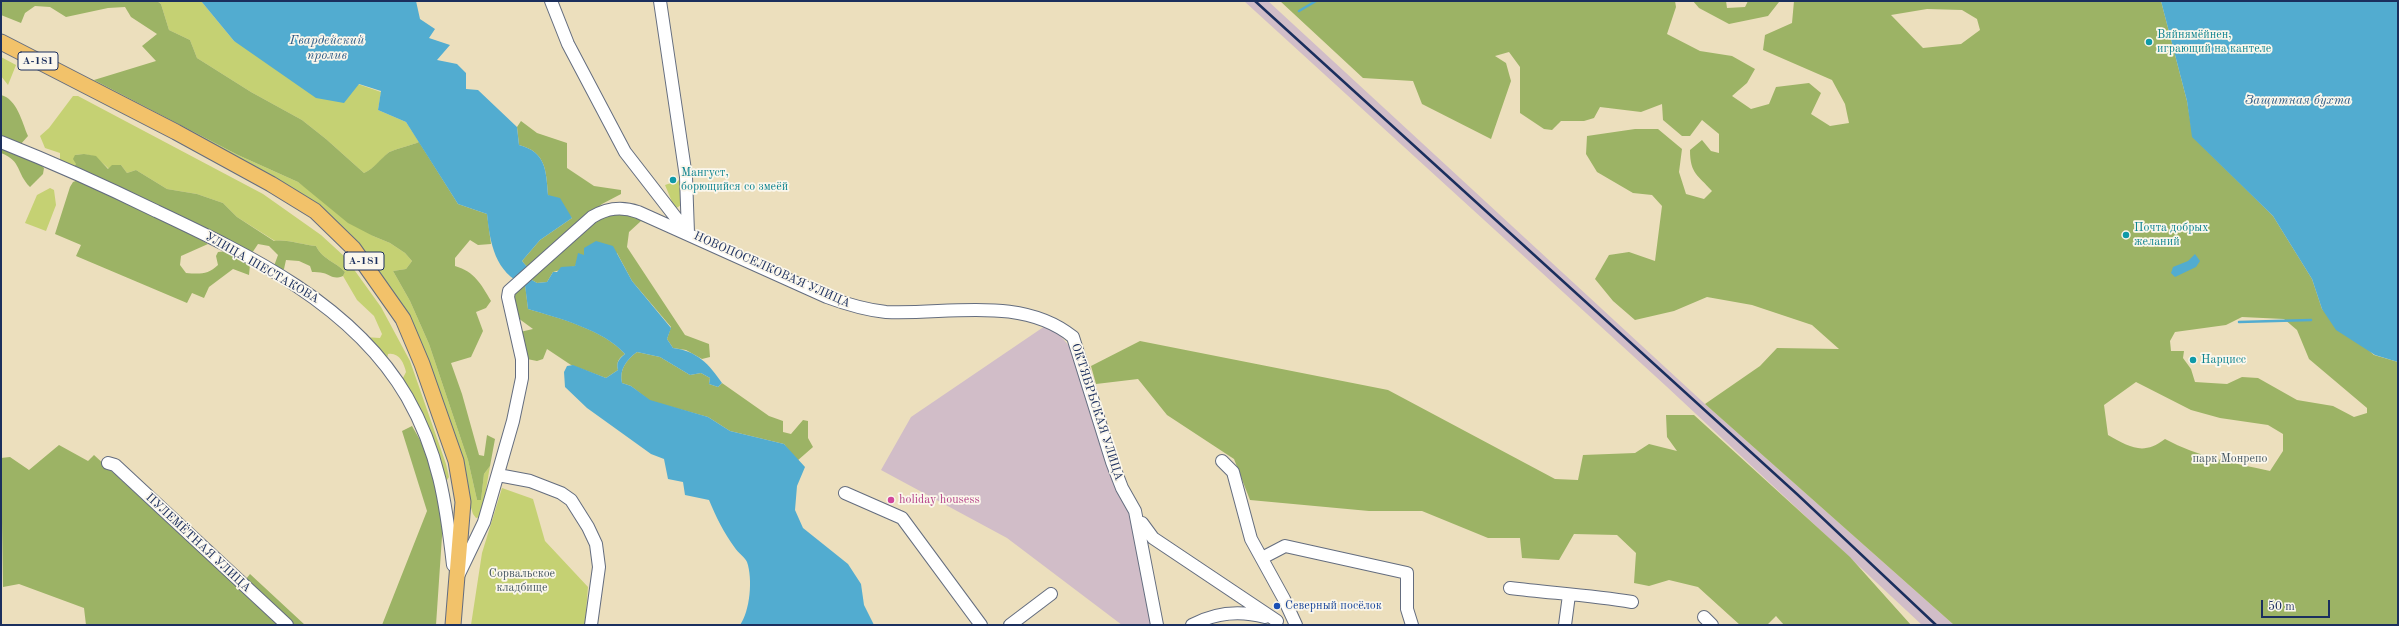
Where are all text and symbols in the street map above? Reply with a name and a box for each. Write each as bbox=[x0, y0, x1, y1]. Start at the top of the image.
place label: Вяйнямёйнен, играющий на кантеле bbox=[2157, 28, 2271, 56]
water label: Гвардейский пролив bbox=[290, 33, 364, 64]
marker: Вяйнямёйнен, играющий на кантеле bbox=[2144, 37, 2154, 47]
road number: А-181 bbox=[18, 52, 58, 70]
water label: Защитная бухта bbox=[2245, 93, 2351, 109]
place label: Мангуст, борющийся со змеёй bbox=[681, 166, 788, 194]
marker: Мангуст, борющийся со змеёй bbox=[668, 175, 678, 185]
place label: Почта добрых желаний bbox=[2134, 221, 2209, 249]
street label: УЛИЦА ШЕСТАКОВА bbox=[202, 229, 322, 307]
street label: НОВОПОСЕЛКОВАЯ УЛИЦА bbox=[691, 229, 853, 311]
marker: Почта добрых желаний bbox=[2121, 230, 2131, 240]
road number: А-181 bbox=[344, 252, 384, 270]
street label: ОКТЯБРЬСКАЯ УЛИЦА bbox=[1068, 342, 1126, 482]
place label: Нарцисс bbox=[2201, 353, 2246, 367]
marker: Нарцисс bbox=[2188, 355, 2198, 365]
park label: парк Монрепо bbox=[2193, 452, 2267, 466]
street label: ПУЛЕМЁТНАЯ УЛИЦА bbox=[142, 490, 254, 596]
place label: holiday housess bbox=[899, 493, 980, 507]
marker: holiday housess bbox=[886, 495, 896, 505]
park label: Сорвальское кладбище bbox=[489, 567, 555, 595]
scale bar bbox=[2263, 592, 2332, 618]
place label: Северный посёлок bbox=[1285, 599, 1382, 613]
marker: Северный посёлок bbox=[1272, 601, 1282, 611]
text: 50 m bbox=[2268, 601, 2295, 613]

